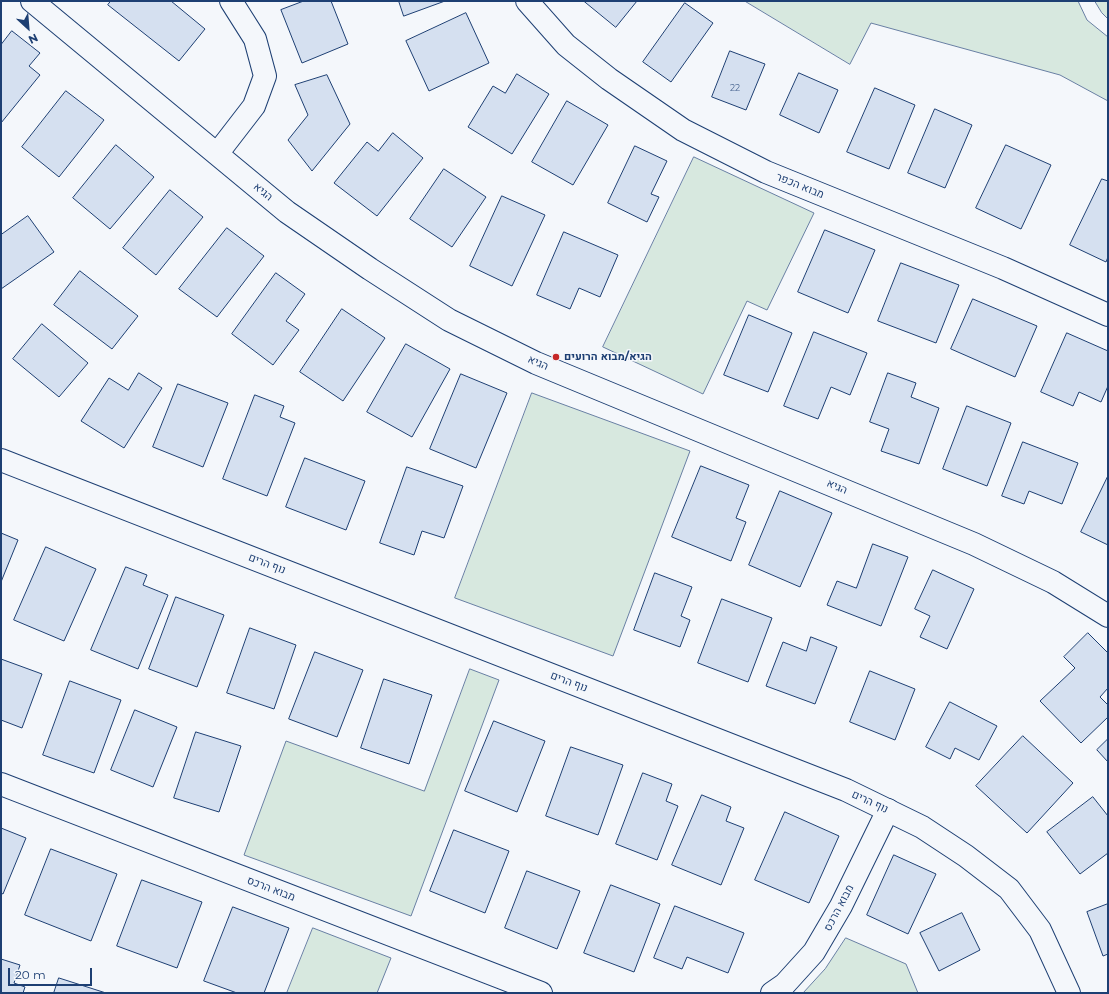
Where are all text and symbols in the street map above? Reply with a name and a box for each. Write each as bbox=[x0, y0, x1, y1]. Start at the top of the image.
north arrow bbox=[8, 8, 48, 48]
text: N bbox=[26, 31, 40, 47]
house number: 22 bbox=[730, 83, 740, 93]
street label: מבוא הכפר bbox=[774, 170, 826, 202]
street label: הגיא bbox=[251, 180, 275, 204]
place label: הגיא/מבוא הרועים bbox=[564, 350, 652, 364]
marker: הגיא/מבוא הרועים bbox=[551, 352, 561, 362]
street label: הגיא bbox=[526, 353, 550, 373]
street label: הגיא bbox=[825, 477, 849, 497]
street label: נוף הרים bbox=[247, 551, 287, 577]
street label: נוף הרים bbox=[549, 669, 589, 695]
street label: נוף הרים bbox=[850, 788, 890, 816]
street label: מבוא הרכס bbox=[245, 874, 297, 904]
street label: מבוא הרכס bbox=[821, 882, 857, 934]
scale bar bbox=[10, 960, 94, 986]
text: 20 m bbox=[15, 967, 46, 982]

